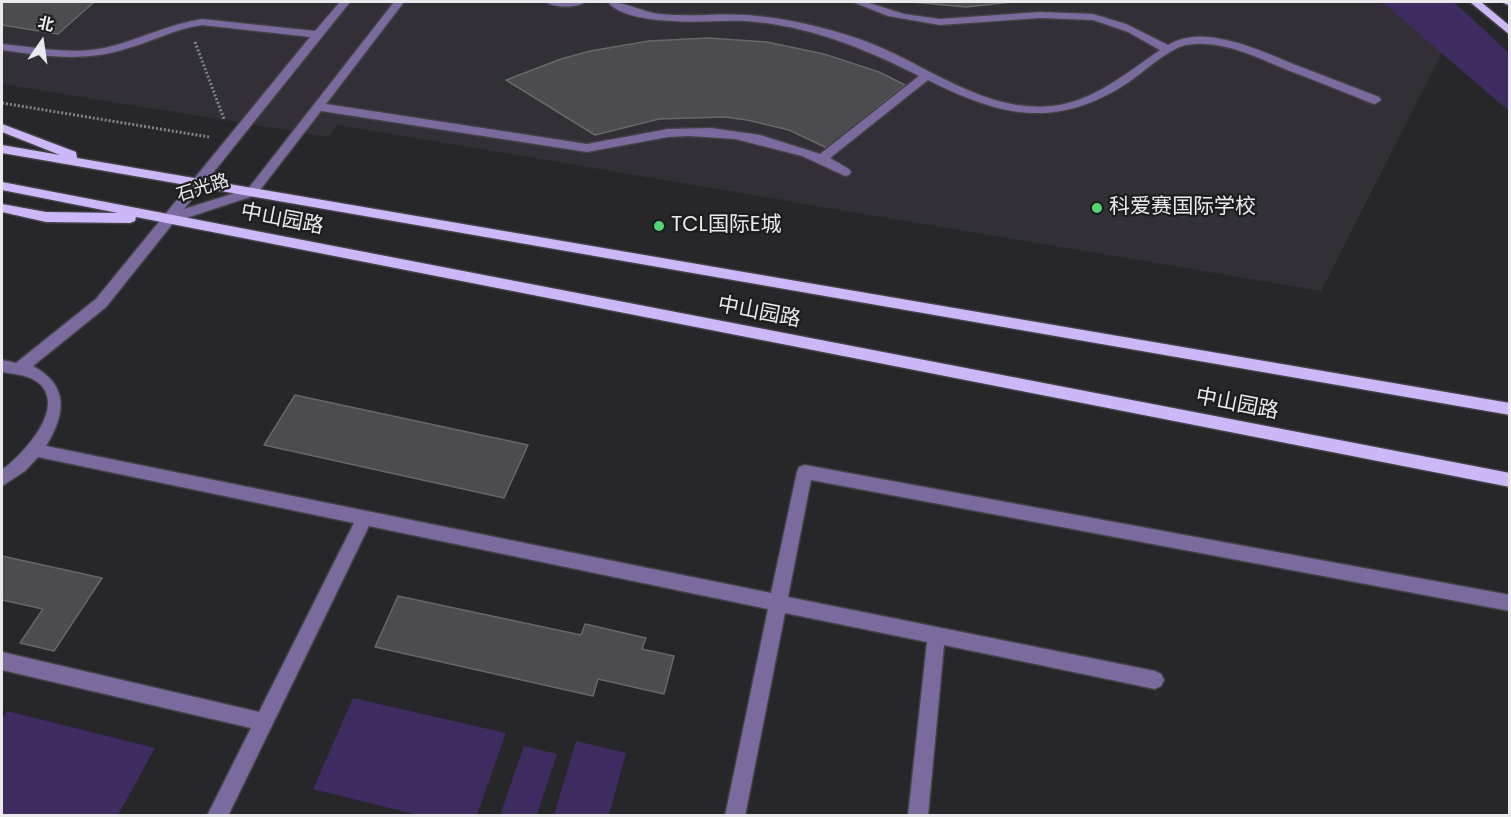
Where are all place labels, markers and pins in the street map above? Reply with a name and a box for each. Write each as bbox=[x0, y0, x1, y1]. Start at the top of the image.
place label: 科爱赛国际学校 bbox=[1109, 195, 1256, 221]
marker: 科爱赛国际学校 bbox=[1090, 201, 1104, 215]
place label: TCL国际E城 bbox=[671, 213, 781, 239]
marker: TCL国际E城 bbox=[652, 219, 666, 233]

